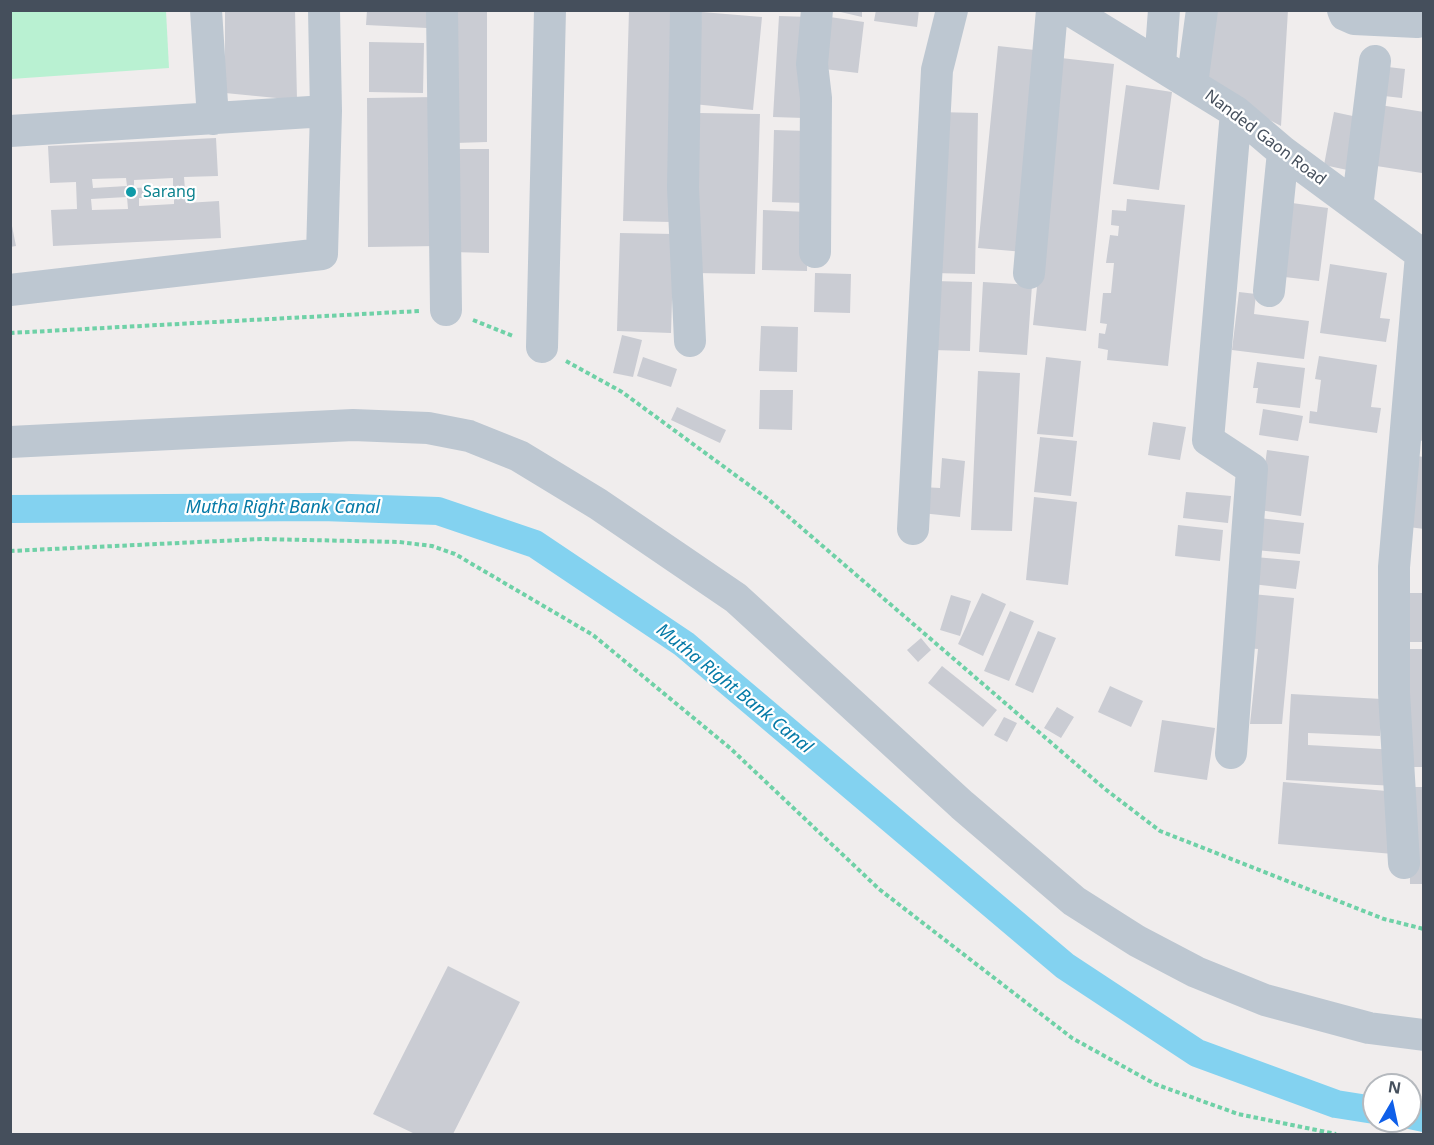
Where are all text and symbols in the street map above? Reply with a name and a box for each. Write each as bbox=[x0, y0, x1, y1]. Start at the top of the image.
street label: Nanded Gaon Road bbox=[1201, 86, 1329, 190]
place label: Sarang bbox=[143, 182, 196, 202]
marker: Sarang bbox=[124, 185, 138, 199]
water label: Mutha Right Bank Canal bbox=[186, 497, 380, 519]
water label: Mutha Right Bank Canal bbox=[652, 619, 816, 759]
north arrow bbox=[1362, 1073, 1422, 1133]
text: N bbox=[1386, 1075, 1403, 1099]

